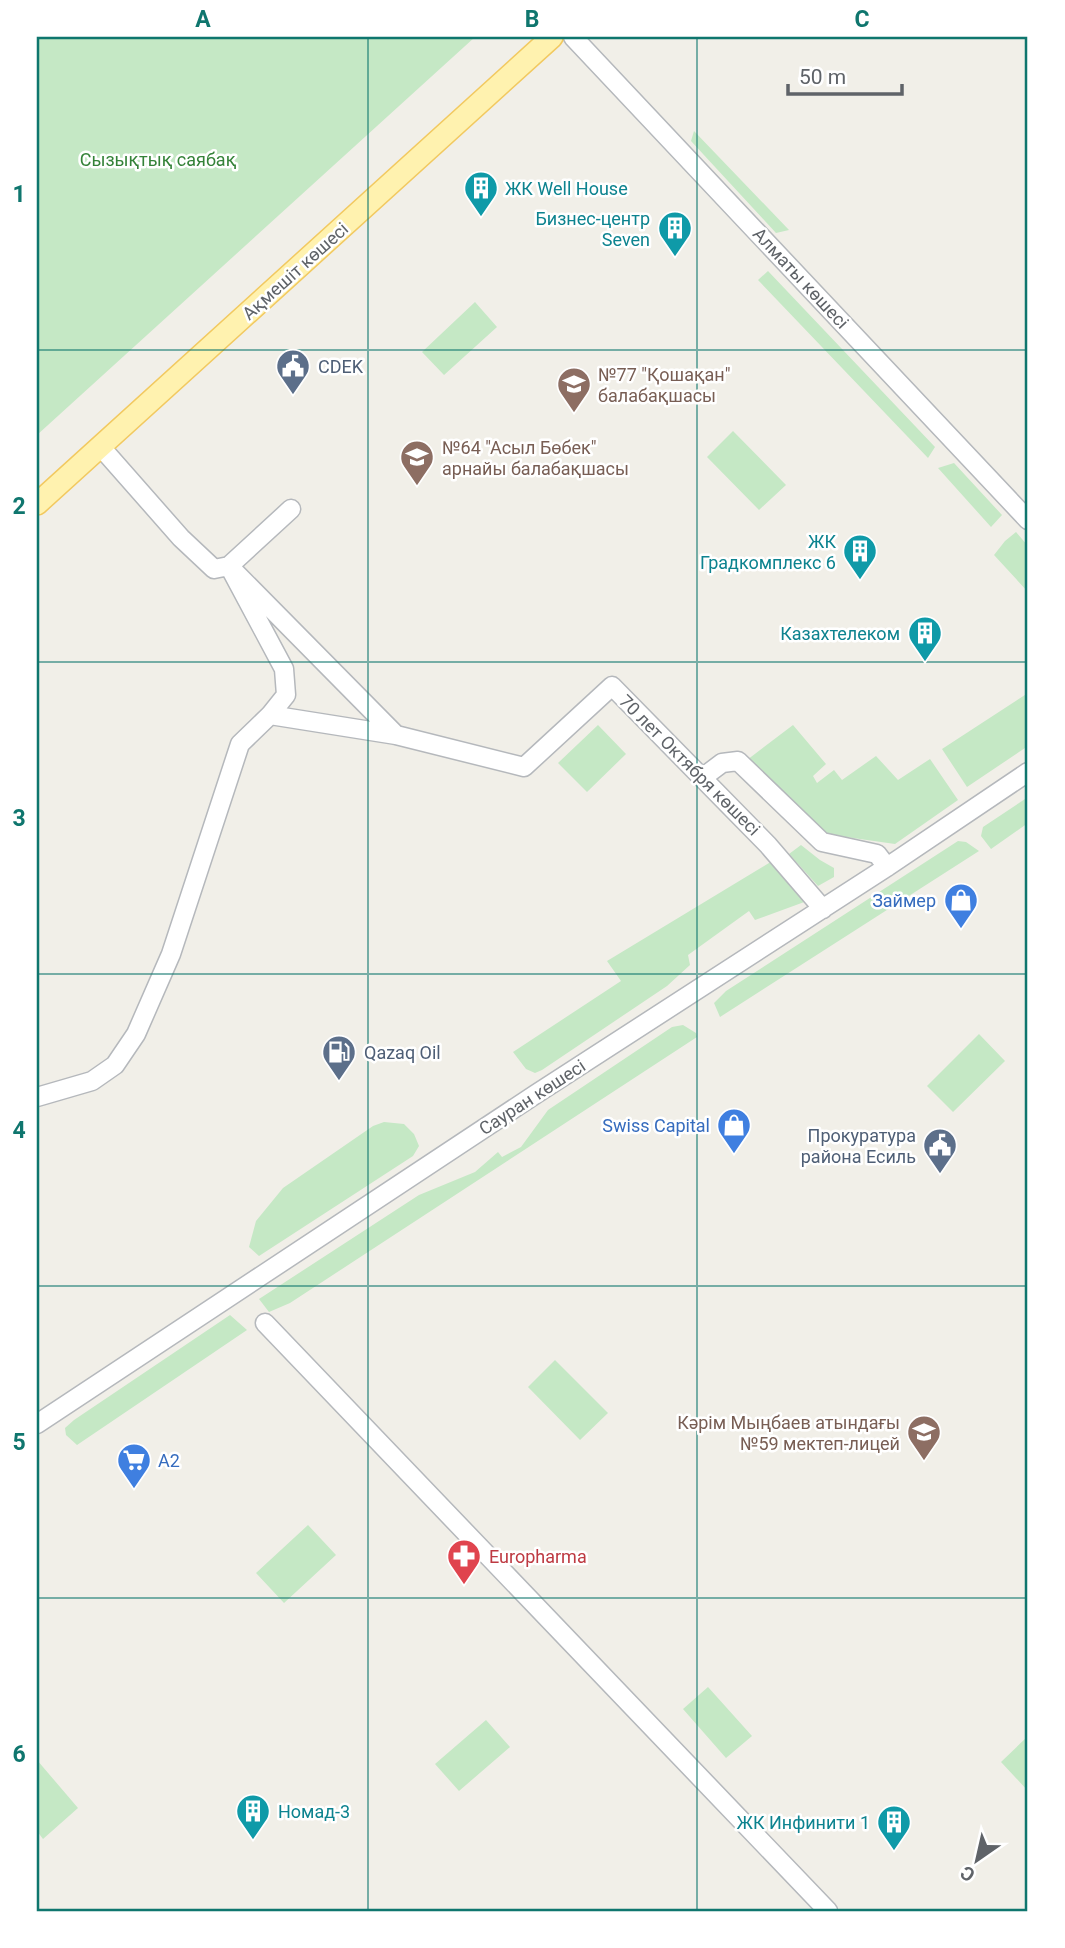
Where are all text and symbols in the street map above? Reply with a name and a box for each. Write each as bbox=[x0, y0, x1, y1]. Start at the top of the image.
text: A bbox=[195, 6, 211, 33]
text: B bbox=[525, 6, 539, 33]
text: C bbox=[854, 6, 870, 33]
scale bar bbox=[788, 52, 902, 96]
text: 50 m bbox=[799, 65, 846, 89]
park label: Сызықтық саябақ bbox=[80, 149, 237, 170]
building icon: ЖК Well House bbox=[462, 169, 500, 218]
place label: ЖК Well House bbox=[505, 178, 628, 199]
text: 1 bbox=[12, 181, 26, 208]
place label: Бизнес-центр Seven bbox=[535, 208, 650, 250]
building icon: Бизнес-центр Seven bbox=[656, 209, 694, 258]
street label: Ақмешіт көшесі bbox=[238, 218, 352, 324]
street label: Алматы көшесі bbox=[749, 223, 853, 333]
public building icon: CDEK bbox=[274, 347, 312, 396]
place label: CDEK bbox=[318, 356, 364, 377]
place label: №77 "Қошақан" балабақшасы bbox=[598, 364, 731, 406]
school or university icon: №77 "Қошақан" балабақшасы bbox=[555, 365, 593, 414]
place label: №64 "Асыл Бөбек" арнайы балабақшасы bbox=[442, 437, 629, 479]
school or university icon: №64 "Асыл Бөбек" арнайы балабақшасы bbox=[398, 438, 436, 487]
text: 2 bbox=[12, 493, 26, 520]
place label: ЖК Градкомплекс 6 bbox=[700, 531, 836, 573]
building icon: ЖК Градкомплекс 6 bbox=[841, 532, 879, 581]
building icon: Казахтелеком bbox=[906, 614, 944, 663]
place label: Казахтелеком bbox=[780, 623, 900, 644]
street label: 70 лет Октября көшесі bbox=[615, 690, 765, 840]
text: 3 bbox=[12, 805, 26, 832]
shop icon: Займер bbox=[942, 881, 980, 930]
place label: Займер bbox=[872, 890, 936, 911]
fuel station icon: Qazaq Oil bbox=[320, 1033, 358, 1082]
place label: Qazaq Oil bbox=[364, 1042, 441, 1063]
street label: Сауран көшесі bbox=[475, 1055, 589, 1139]
shop icon: Swiss Capital bbox=[715, 1106, 753, 1155]
place label: Swiss Capital bbox=[602, 1115, 710, 1136]
text: 4 bbox=[12, 1117, 26, 1144]
place label: Прокуратура района Есиль bbox=[801, 1125, 916, 1167]
public building icon: Прокуратура района Есиль bbox=[921, 1126, 959, 1175]
place label: Кәрім Мыңбаев атындағы №59 мектеп-лицей bbox=[677, 1412, 900, 1454]
school or university icon: Кәрім Мыңбаев атындағы №59 мектеп-лицей bbox=[905, 1413, 943, 1462]
text: 5 bbox=[12, 1429, 26, 1456]
supermarket icon: А2 bbox=[115, 1441, 153, 1490]
place label: А2 bbox=[158, 1450, 180, 1471]
pharmacy icon: Europharma bbox=[445, 1537, 483, 1586]
place label: Europharma bbox=[489, 1546, 587, 1567]
text: 6 bbox=[12, 1741, 26, 1768]
building icon: Номад-3 bbox=[234, 1792, 272, 1841]
place label: Номад-3 bbox=[278, 1801, 350, 1822]
building icon: ЖК Инфинити 1 bbox=[875, 1803, 913, 1852]
place label: ЖК Инфинити 1 bbox=[737, 1812, 870, 1833]
north arrow bbox=[942, 1826, 1012, 1896]
text: С bbox=[956, 1861, 979, 1887]

